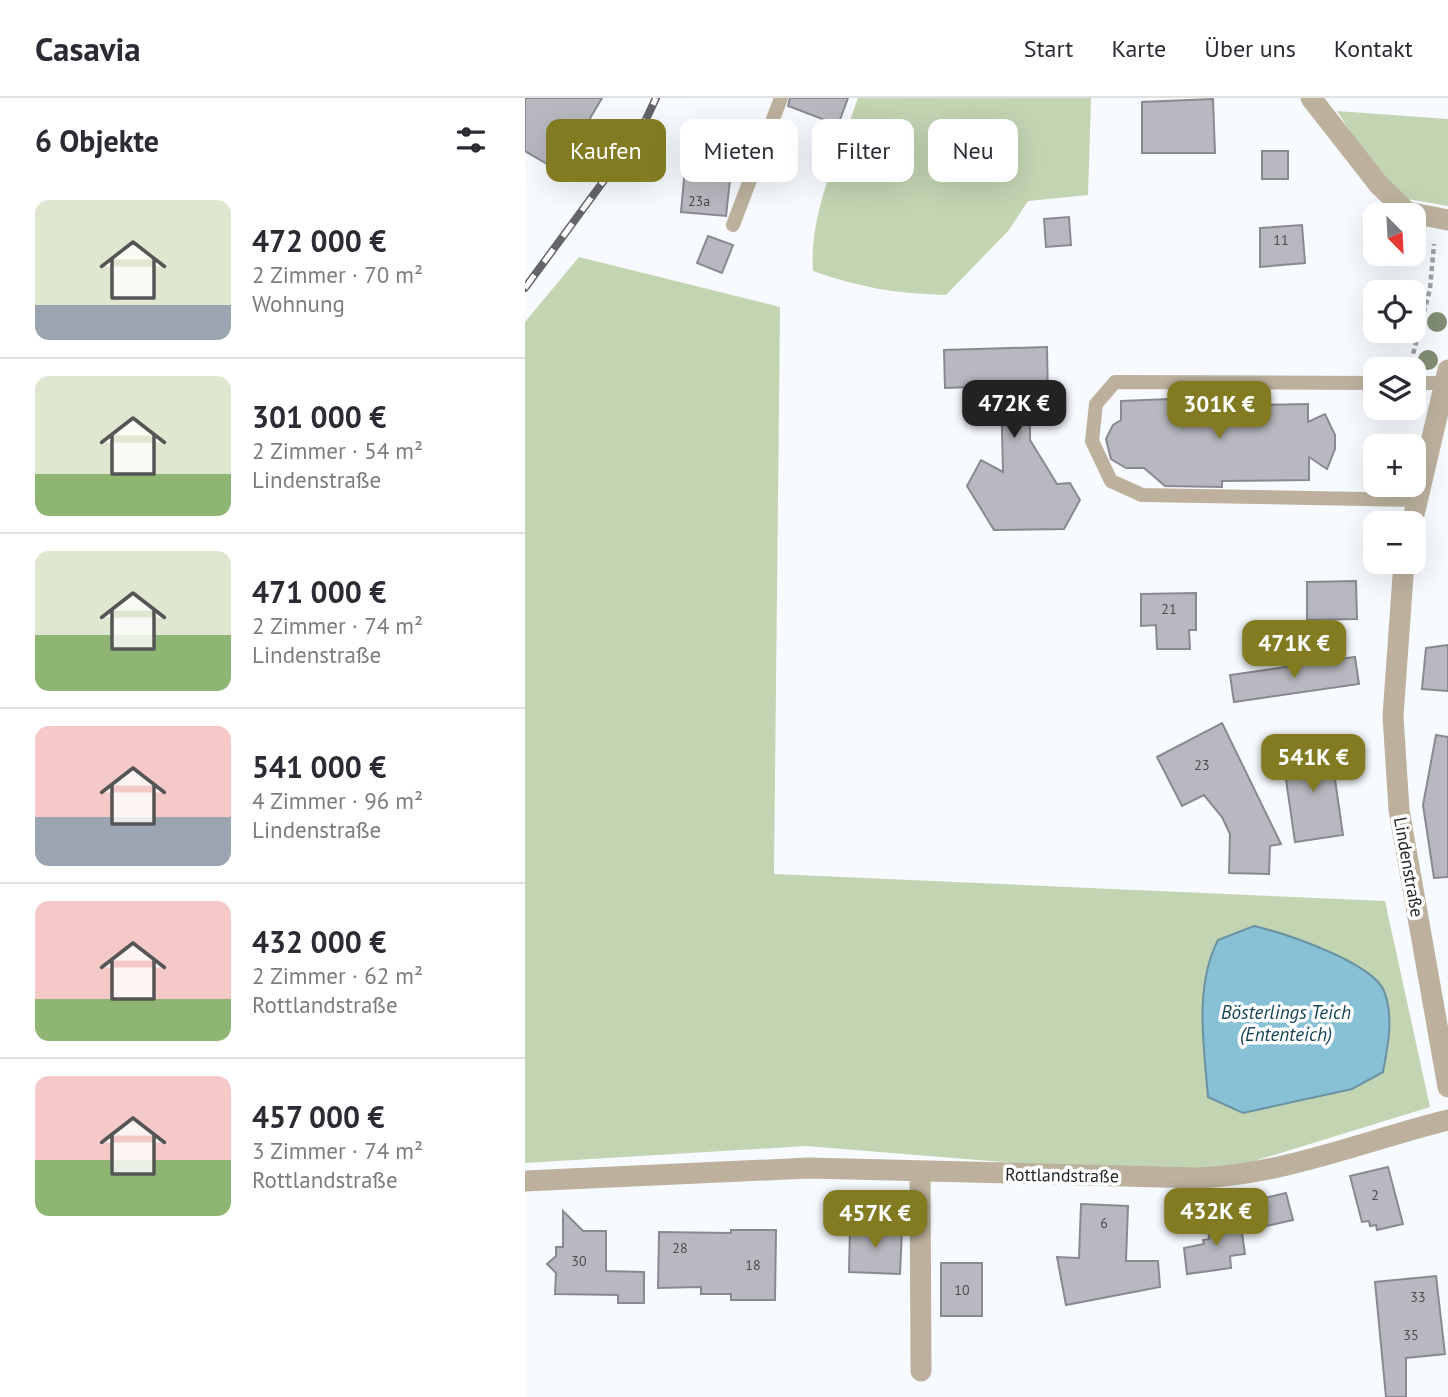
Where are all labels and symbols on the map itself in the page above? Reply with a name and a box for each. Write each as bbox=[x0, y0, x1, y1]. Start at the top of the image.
house number: 23a bbox=[688, 192, 710, 210]
north arrow bbox=[1363, 203, 1426, 266]
house number: 11 bbox=[1273, 231, 1289, 249]
pin: 472K € bbox=[957, 380, 1071, 440]
pin: 301K € bbox=[1162, 382, 1276, 441]
house number: 21 bbox=[1161, 600, 1177, 618]
pin: 471K € bbox=[1237, 620, 1351, 680]
pin: 541K € bbox=[1256, 734, 1370, 794]
house number: 23 bbox=[1194, 756, 1210, 774]
street label: Lindenstraße bbox=[1389, 815, 1429, 919]
water label: Bösterlings Teich (Ententeich) bbox=[1221, 1000, 1351, 1046]
street label: Rottlandstraße bbox=[1005, 1163, 1119, 1187]
house number: 2 bbox=[1371, 1186, 1379, 1204]
pin: 432K € bbox=[1159, 1188, 1273, 1248]
pin: 457K € bbox=[818, 1190, 932, 1250]
house number: 6 bbox=[1100, 1214, 1108, 1232]
house number: 28 bbox=[672, 1239, 688, 1257]
house number: 30 bbox=[571, 1252, 587, 1270]
house number: 18 bbox=[745, 1256, 761, 1274]
house number: 10 bbox=[954, 1281, 970, 1299]
house number: 33 bbox=[1410, 1288, 1426, 1306]
house number: 35 bbox=[1403, 1326, 1419, 1344]

